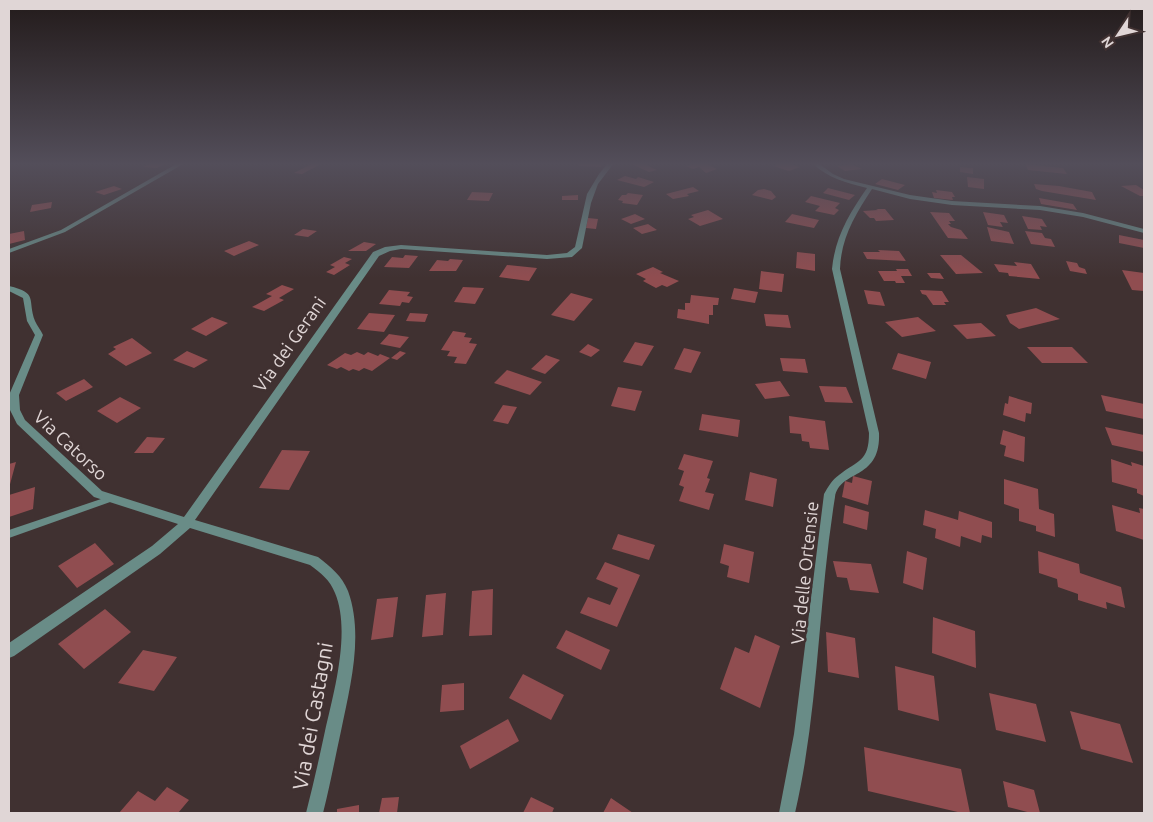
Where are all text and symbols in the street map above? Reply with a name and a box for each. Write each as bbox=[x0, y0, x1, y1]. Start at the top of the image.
north arrow bbox=[1093, 10, 1143, 60]
text: N bbox=[1098, 34, 1117, 51]
street label: Via dei Gerani bbox=[249, 293, 329, 395]
street label: Via Catorso bbox=[30, 406, 112, 484]
street label: Via delle Ortensie bbox=[787, 500, 821, 646]
street label: Via dei Castagni bbox=[287, 640, 337, 792]

